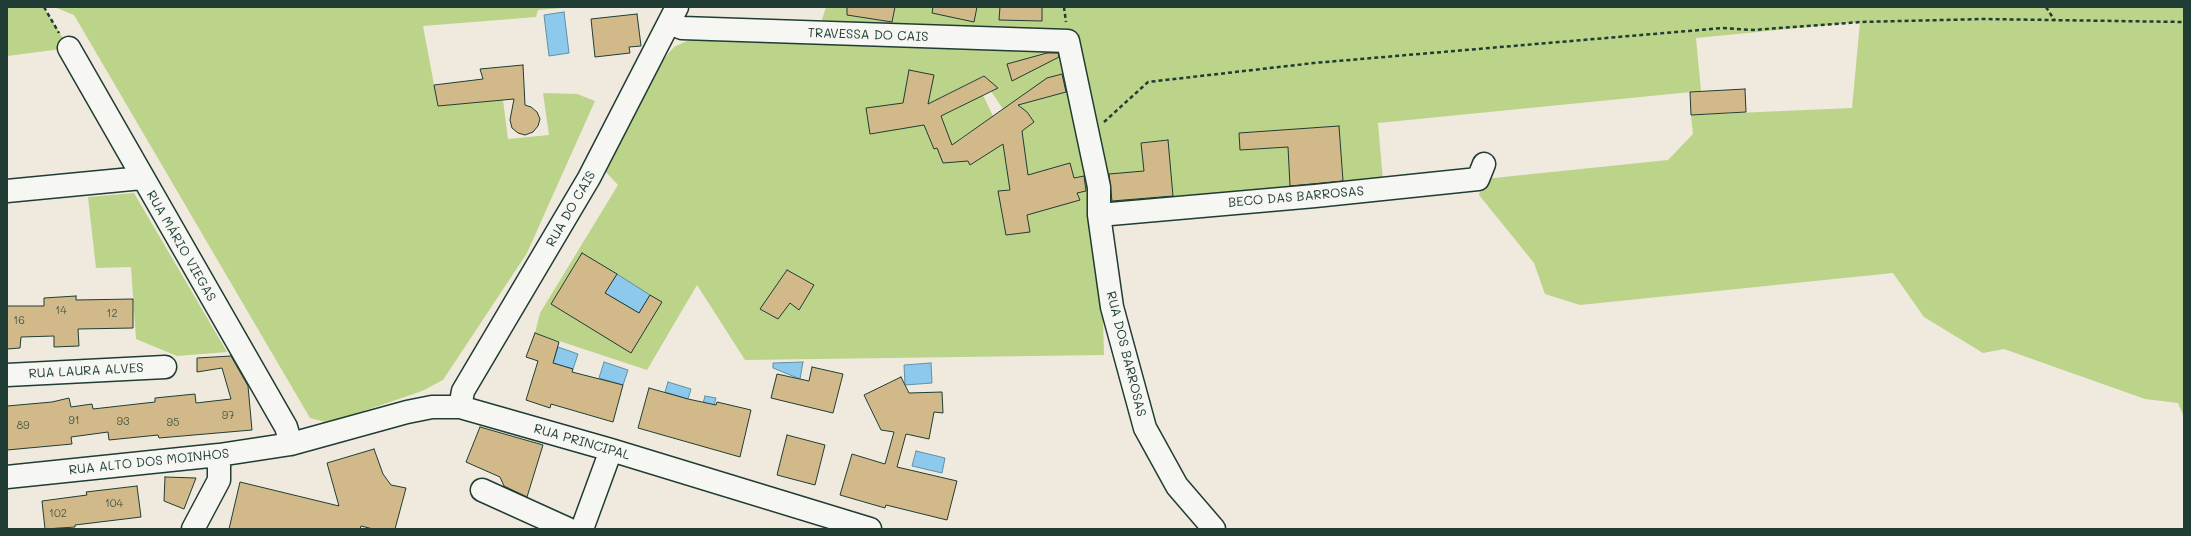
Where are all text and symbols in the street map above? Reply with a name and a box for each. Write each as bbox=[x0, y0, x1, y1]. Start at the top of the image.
street label: TRAVESSA DO CAIS bbox=[807, 25, 929, 45]
street label: RUA DO CAIS bbox=[543, 168, 599, 250]
street label: BECO DAS BARROSAS bbox=[1227, 183, 1365, 211]
street label: RUA MÁRIO VIEGAS bbox=[143, 188, 219, 304]
street label: RUA DOS BARROSAS bbox=[1103, 290, 1149, 418]
house number: 14 bbox=[55, 304, 67, 318]
house number: 12 bbox=[106, 307, 118, 321]
house number: 16 bbox=[13, 314, 25, 328]
street label: RUA LAURA ALVES bbox=[28, 360, 144, 382]
house number: 97 bbox=[222, 409, 234, 423]
house number: 91 bbox=[68, 414, 80, 428]
house number: 93 bbox=[117, 415, 129, 429]
house number: 95 bbox=[167, 416, 179, 430]
house number: 89 bbox=[16, 419, 30, 433]
street label: RUA PRINCIPAL bbox=[532, 421, 632, 463]
street label: RUA ALTO DOS MOINHOS bbox=[68, 446, 230, 478]
house number: 104 bbox=[105, 497, 123, 511]
house number: 102 bbox=[49, 507, 67, 521]

